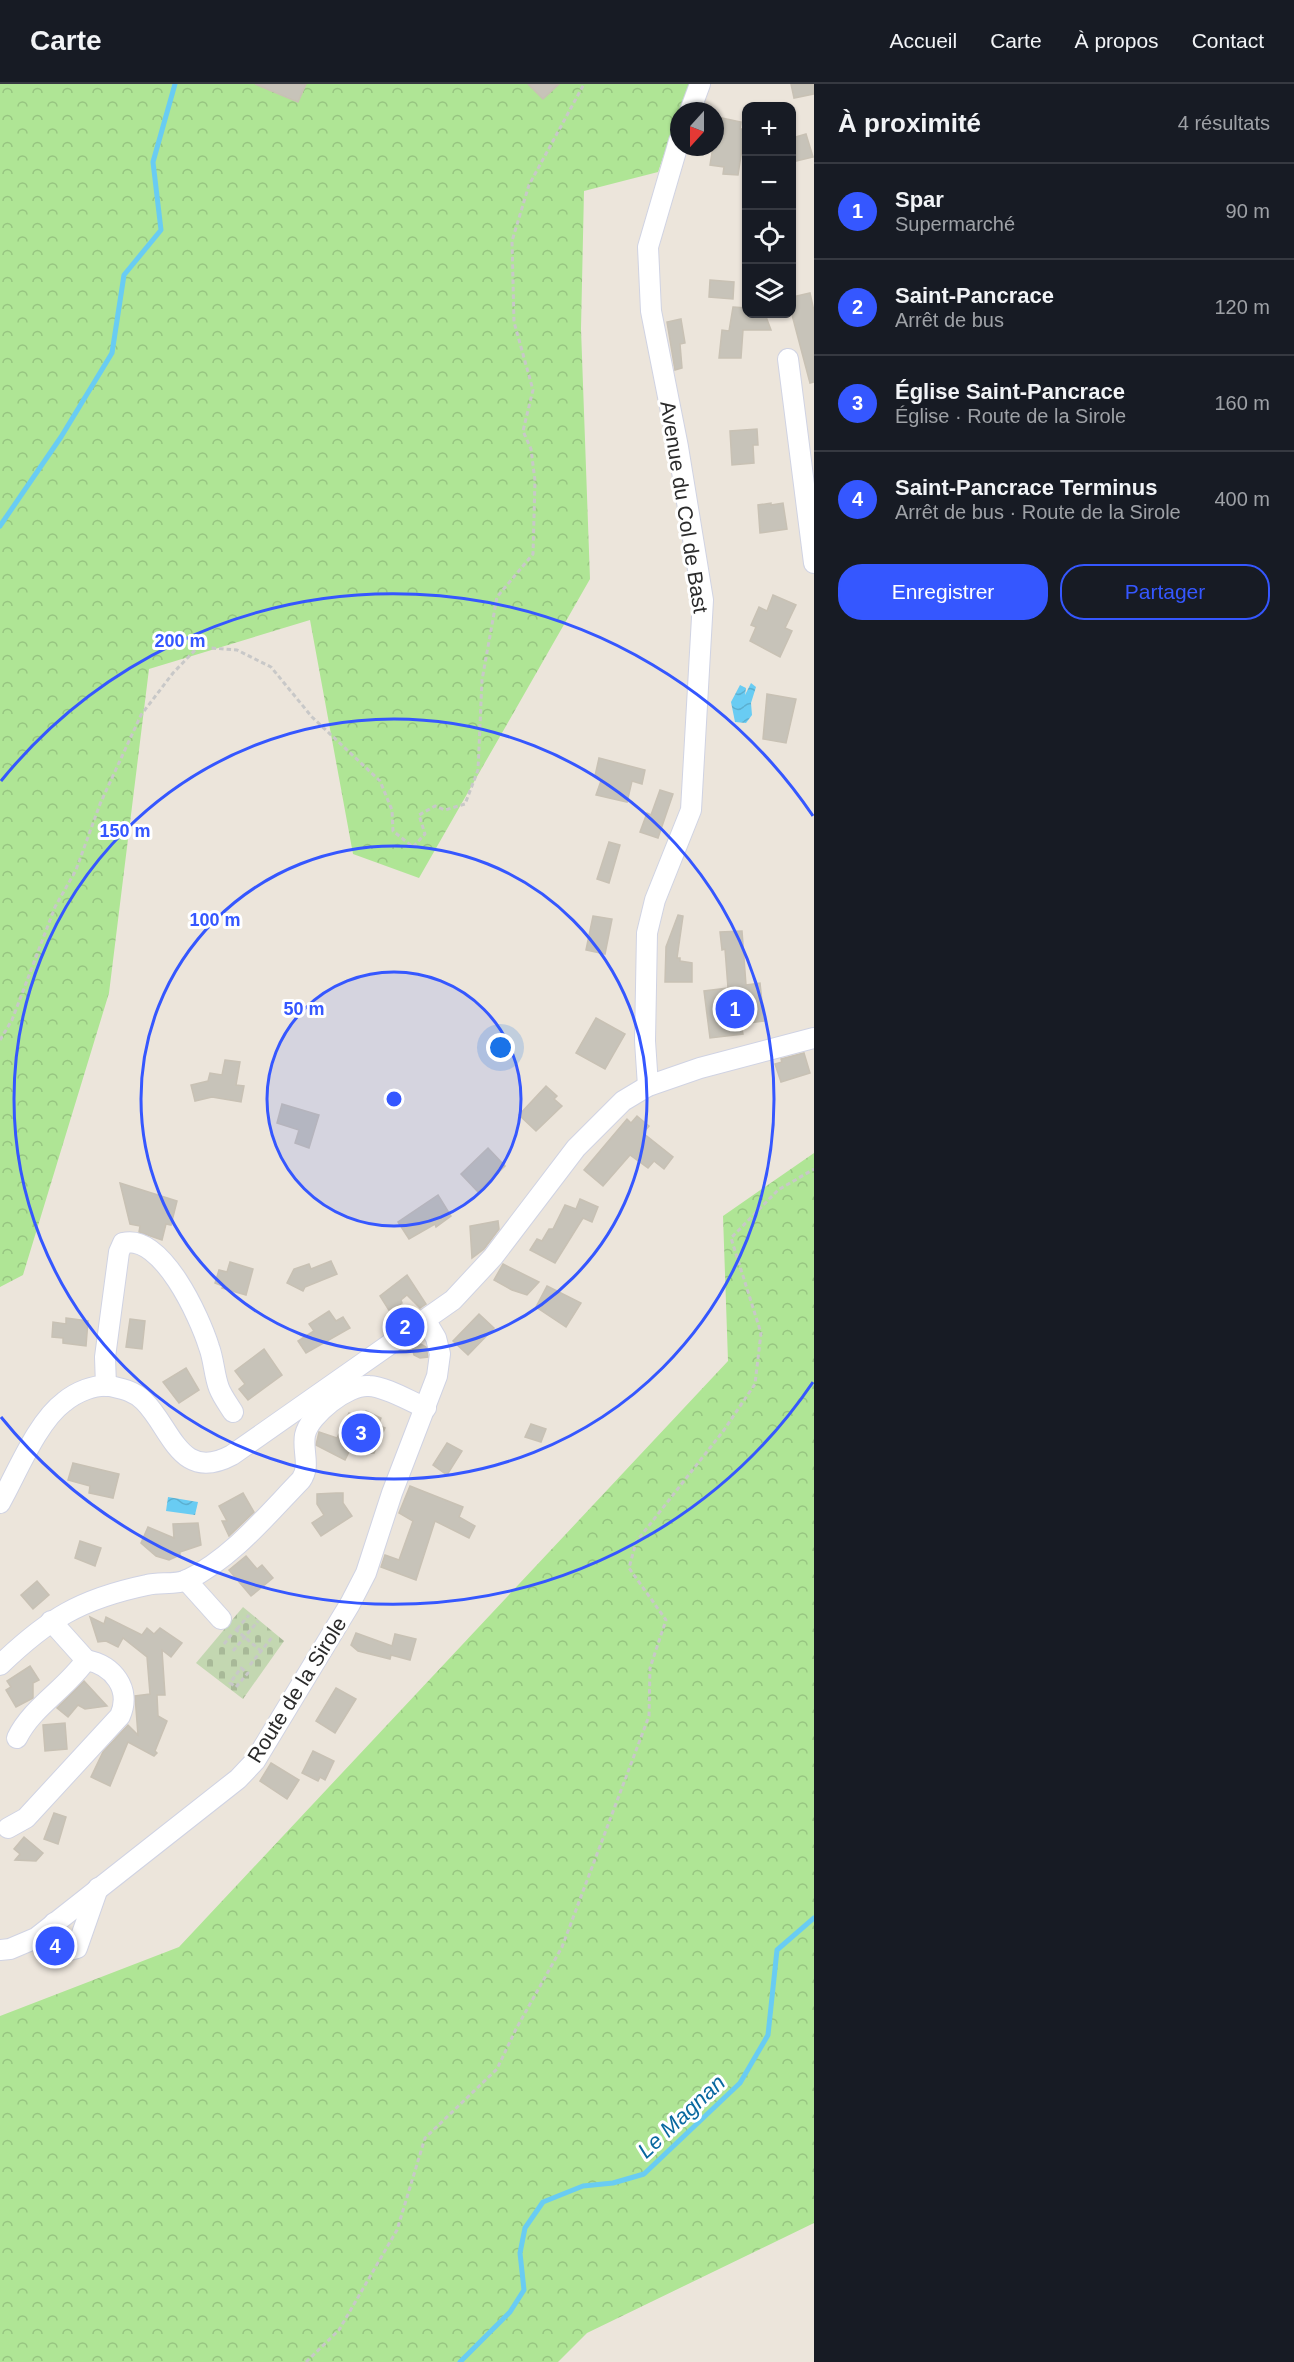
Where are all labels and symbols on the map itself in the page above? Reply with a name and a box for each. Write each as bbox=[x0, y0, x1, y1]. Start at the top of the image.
north arrow bbox=[670, 102, 724, 156]
street label: Avenue du Col de Bast bbox=[656, 399, 713, 615]
text: 200 m bbox=[154, 631, 206, 651]
text: 150 m bbox=[99, 821, 151, 841]
text: 100 m bbox=[189, 910, 241, 930]
pin: 1 bbox=[716, 986, 754, 1032]
text: 50 m bbox=[283, 999, 325, 1019]
your location bbox=[486, 1033, 515, 1062]
centre of rings bbox=[384, 1089, 404, 1109]
pin: 2 bbox=[386, 1304, 424, 1350]
pin: 3 bbox=[342, 1410, 380, 1456]
street label: Route de la Sirole bbox=[243, 1613, 351, 1767]
pin: 4 bbox=[36, 1924, 74, 1968]
water label: Le Magnan bbox=[633, 2070, 730, 2163]

